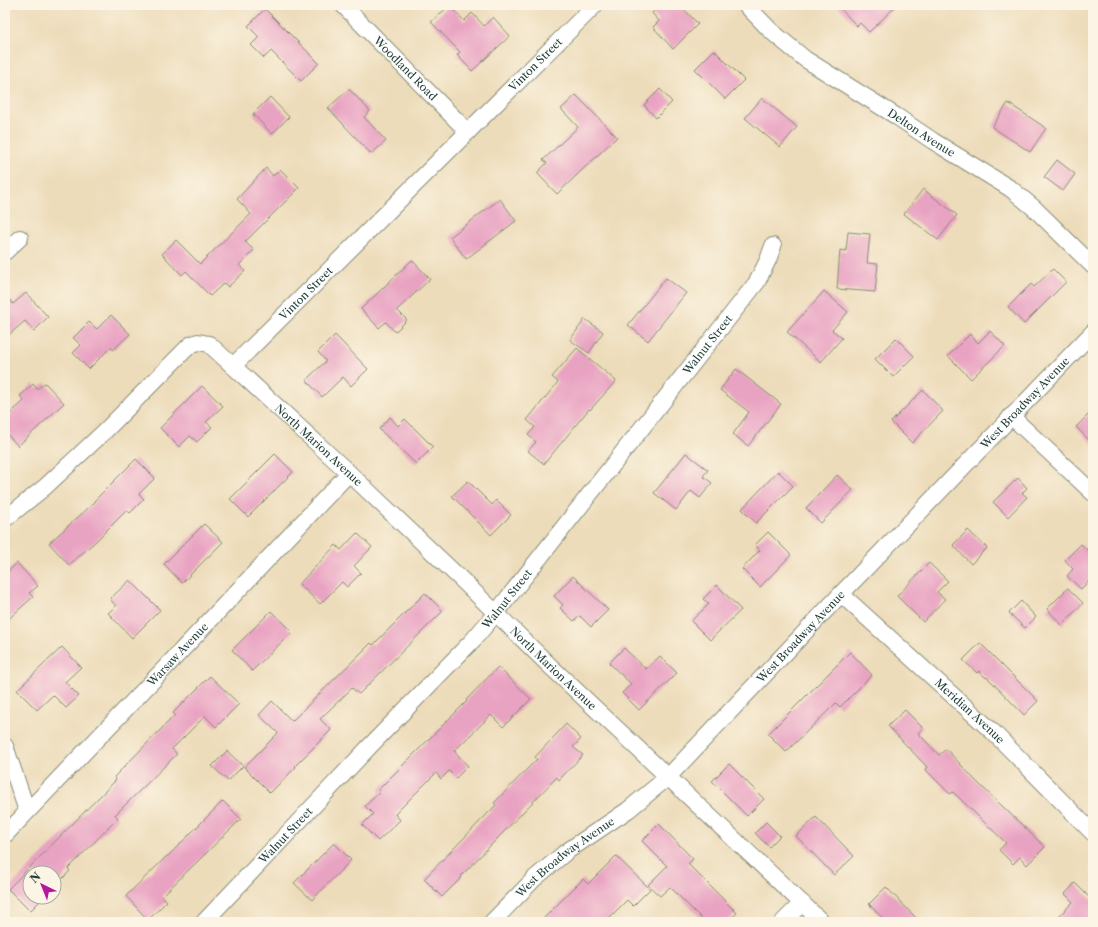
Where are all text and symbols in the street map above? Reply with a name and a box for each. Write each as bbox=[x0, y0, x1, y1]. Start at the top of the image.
street label: Woodland Road bbox=[370, 33, 440, 104]
street label: Vinton Street bbox=[505, 35, 565, 95]
street label: Delton Avenue bbox=[885, 106, 958, 160]
street label: Vinton Street bbox=[276, 264, 336, 324]
street label: Walnut Street bbox=[679, 312, 735, 378]
street label: West Broadway Avenue bbox=[977, 354, 1072, 452]
street label: North Marion Avenue bbox=[272, 401, 365, 489]
street label: Walnut Street bbox=[478, 566, 535, 632]
street label: West Broadway Avenue bbox=[753, 587, 848, 686]
street label: Warsaw Avenue bbox=[144, 620, 211, 690]
street label: North Marion Avenue bbox=[507, 624, 599, 713]
street label: Meridian Avenue bbox=[932, 676, 1007, 746]
street label: Walnut Street bbox=[255, 804, 315, 867]
street label: West Broadway Avenue bbox=[512, 814, 617, 901]
north arrow bbox=[22, 865, 62, 905]
text: N bbox=[27, 869, 44, 886]

